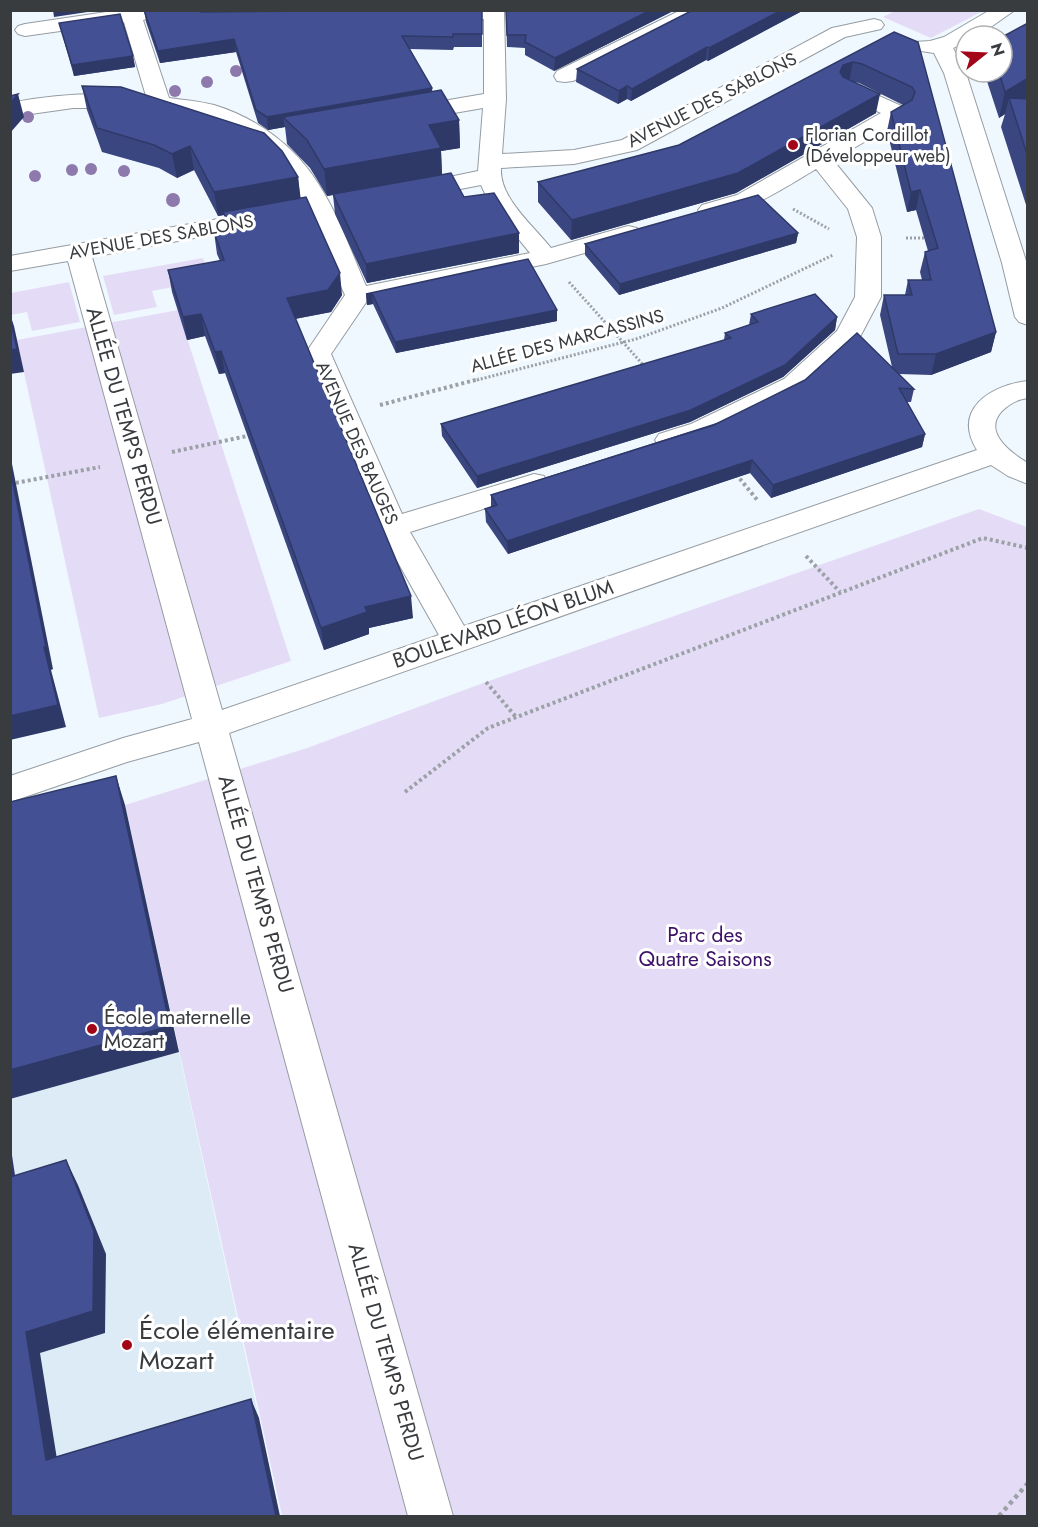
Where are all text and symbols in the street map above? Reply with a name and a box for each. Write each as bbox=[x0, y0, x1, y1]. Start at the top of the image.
north arrow bbox=[954, 24, 1014, 84]
text: N bbox=[985, 40, 1011, 59]
street label: AVENUE DES SABLONS bbox=[623, 46, 801, 154]
place label: Florian Cordillot (Développeur web) bbox=[805, 122, 951, 169]
marker: Florian Cordillot (Développeur web) bbox=[786, 138, 800, 152]
street label: AVENUE DES SABLONS bbox=[67, 208, 256, 266]
street label: ALLÉE DU TEMPS PERDU bbox=[78, 303, 170, 529]
street label: ALLÉE DES MARCASSINS bbox=[467, 303, 667, 379]
street label: AVENUE DES BAUGES bbox=[309, 357, 405, 529]
street label: BOULEVARD LÉON BLUM bbox=[388, 572, 618, 676]
street label: ALLÉE DU TEMPS PERDU bbox=[210, 771, 302, 997]
park label: Parc des Quatre Saisons bbox=[638, 920, 772, 974]
place label: École maternelle Mozart bbox=[104, 1002, 251, 1056]
marker: École maternelle Mozart bbox=[85, 1022, 99, 1036]
street label: ALLÉE DU TEMPS PERDU bbox=[340, 1239, 432, 1465]
place label: École élémentaire Mozart bbox=[139, 1311, 335, 1379]
marker: École élémentaire Mozart bbox=[120, 1338, 134, 1352]

